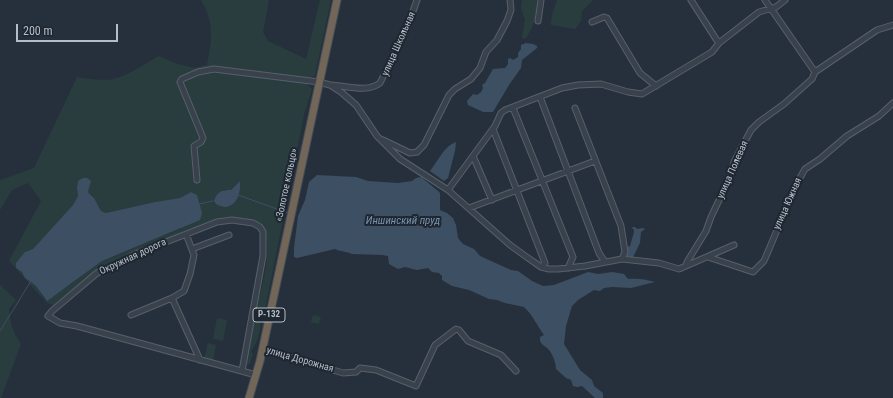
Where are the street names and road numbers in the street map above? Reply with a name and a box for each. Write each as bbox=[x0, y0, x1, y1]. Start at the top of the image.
street label: улица Школьная bbox=[380, 10, 418, 78]
street label: улица Полевая bbox=[715, 139, 751, 201]
street label: «Золотое кольцо» bbox=[273, 147, 301, 223]
street label: улица Южная bbox=[771, 176, 805, 232]
street label: Окружная дорога bbox=[98, 236, 168, 278]
road number: Р-132 bbox=[253, 308, 285, 322]
street label: улица Дорожная bbox=[265, 345, 335, 375]

